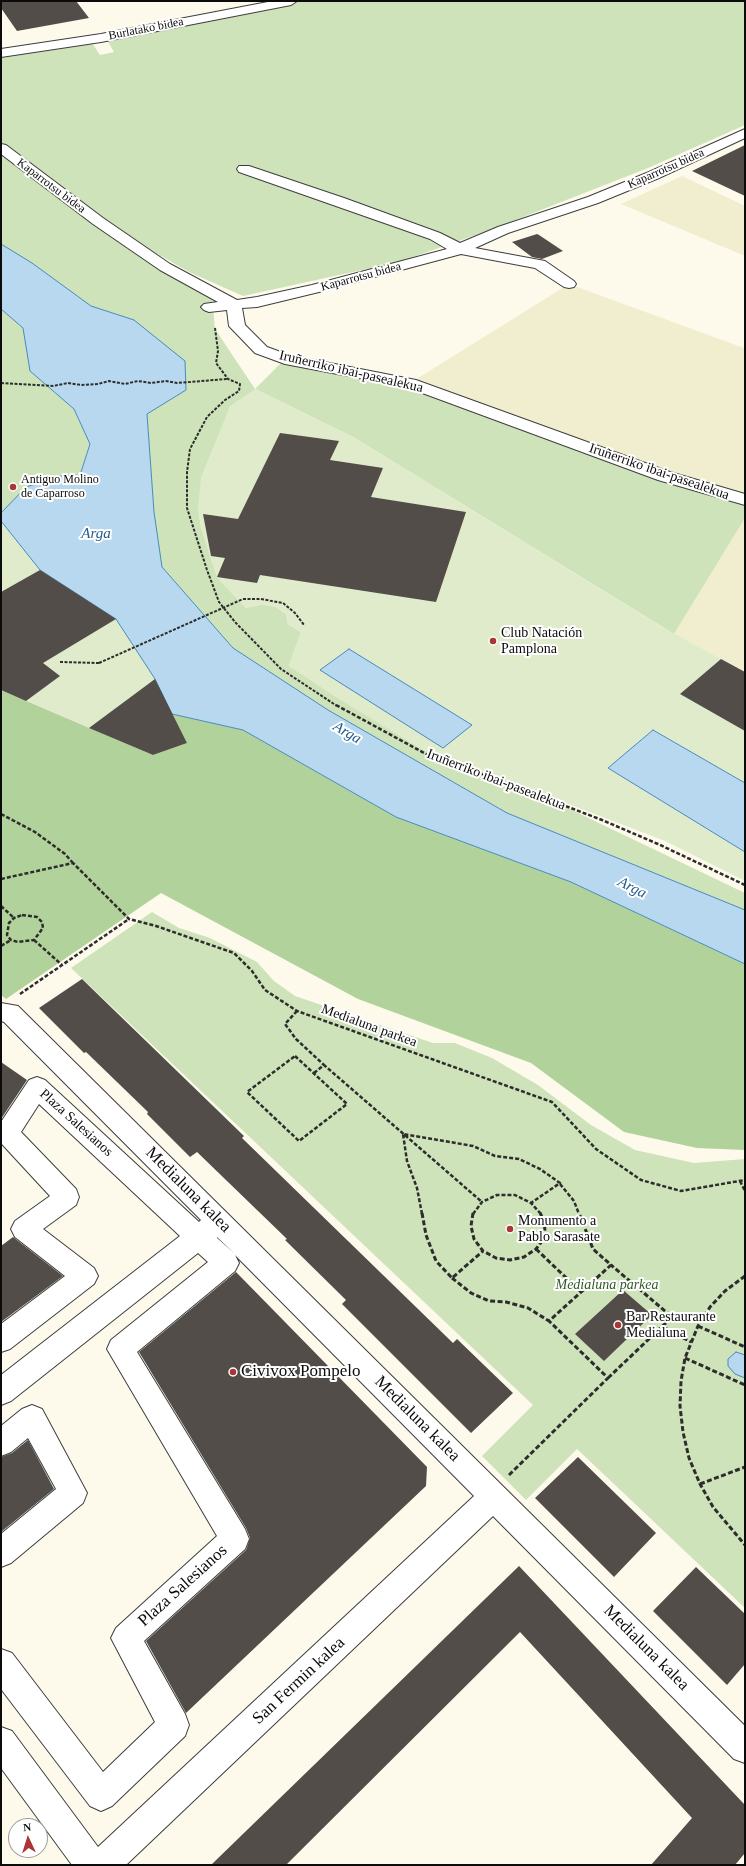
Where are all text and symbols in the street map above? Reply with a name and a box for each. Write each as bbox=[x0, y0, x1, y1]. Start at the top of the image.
street label: Burlatako bidea bbox=[107, 15, 185, 43]
street label: Kaparrotsu bidea bbox=[625, 146, 707, 192]
street label: Kaparrotsu bidea bbox=[14, 155, 88, 217]
street label: Kaparrotsu bidea bbox=[319, 259, 403, 295]
street label: Iruñerriko ibai-pasealekua bbox=[277, 347, 425, 397]
street label: Iruñerriko ibai-pasealekua bbox=[587, 440, 731, 504]
place label: Antiguo Molino de Caparroso bbox=[21, 473, 99, 501]
marker: Antiguo Molino de Caparroso bbox=[8, 482, 18, 492]
water label: Arga bbox=[81, 525, 111, 543]
place label: Club Natación Pamplona bbox=[501, 625, 582, 658]
marker: Club Natación Pamplona bbox=[488, 636, 498, 646]
water label: Arga bbox=[330, 718, 364, 748]
street label: Iruñerriko ibai-pasealekua bbox=[424, 746, 568, 814]
water label: Arga bbox=[615, 873, 649, 903]
street label: Medialuna parkea bbox=[319, 1001, 419, 1051]
street label: Plaza Salesianos bbox=[36, 1086, 116, 1160]
street label: Medialuna kalea bbox=[141, 1143, 235, 1237]
place label: Monumento a Pablo Sarasate bbox=[518, 1213, 600, 1246]
marker: Monumento a Pablo Sarasate bbox=[505, 1224, 515, 1234]
park label: Medialuna parkea bbox=[555, 1277, 659, 1293]
place label: Bar Restaurante Medialuna bbox=[626, 1309, 716, 1342]
marker: Bar Restaurante Medialuna bbox=[613, 1320, 623, 1330]
place label: Civivox Pompelo bbox=[241, 1362, 360, 1382]
marker: Civivox Pompelo bbox=[228, 1367, 238, 1377]
street label: Medialuna kalea bbox=[370, 1372, 464, 1466]
street label: Plaza Salesianos bbox=[134, 1541, 232, 1631]
street label: Medialuna kalea bbox=[599, 1601, 693, 1695]
street label: San Fermin kalea bbox=[249, 1633, 349, 1729]
north arrow bbox=[8, 1818, 48, 1858]
text: N bbox=[23, 1821, 32, 1833]

